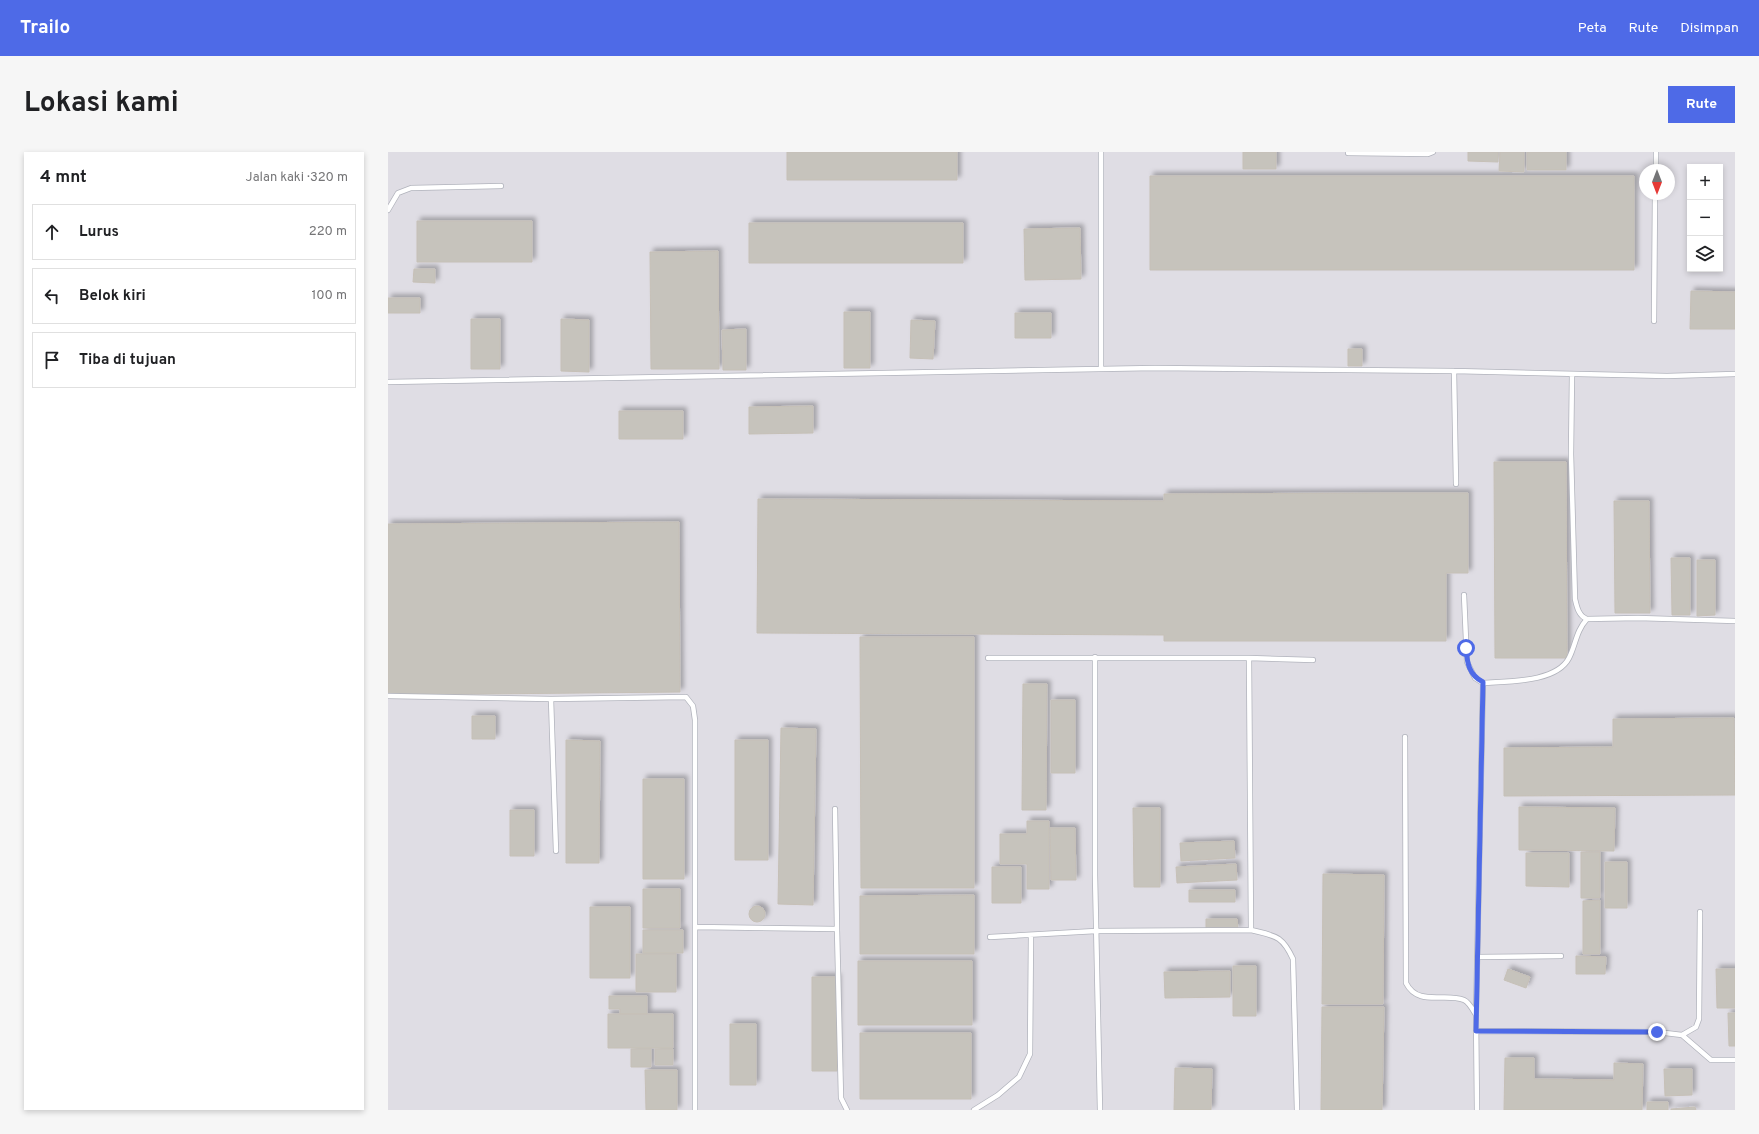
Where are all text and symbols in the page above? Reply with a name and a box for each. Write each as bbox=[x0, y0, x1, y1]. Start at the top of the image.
text: Trailo bbox=[20, 16, 70, 40]
text: Peta bbox=[1578, 20, 1607, 37]
text: Rute bbox=[1629, 20, 1658, 37]
text: Disimpan bbox=[1680, 20, 1739, 37]
text: Lokasi kami bbox=[24, 86, 179, 122]
button: Rute bbox=[1668, 86, 1735, 123]
north arrow bbox=[1639, 164, 1675, 200]
map controls bbox=[1687, 164, 1723, 272]
button: + bbox=[1687, 164, 1723, 200]
text: 4 mnt bbox=[40, 167, 87, 189]
text: Jalan kaki · 320 m bbox=[246, 170, 348, 186]
button: − bbox=[1687, 200, 1723, 236]
icon: ahead bbox=[41, 221, 63, 243]
text: Lurus bbox=[79, 223, 119, 242]
text: 220 m bbox=[309, 224, 347, 240]
button: layers bbox=[1687, 236, 1723, 272]
icon: left bbox=[41, 285, 63, 307]
text: Belok kiri bbox=[79, 287, 146, 306]
text: 100 m bbox=[311, 288, 347, 304]
icon: arrive bbox=[41, 349, 63, 371]
text: Tiba di tujuan bbox=[79, 351, 176, 370]
route start bbox=[1457, 639, 1475, 657]
route end bbox=[1648, 1023, 1666, 1041]

